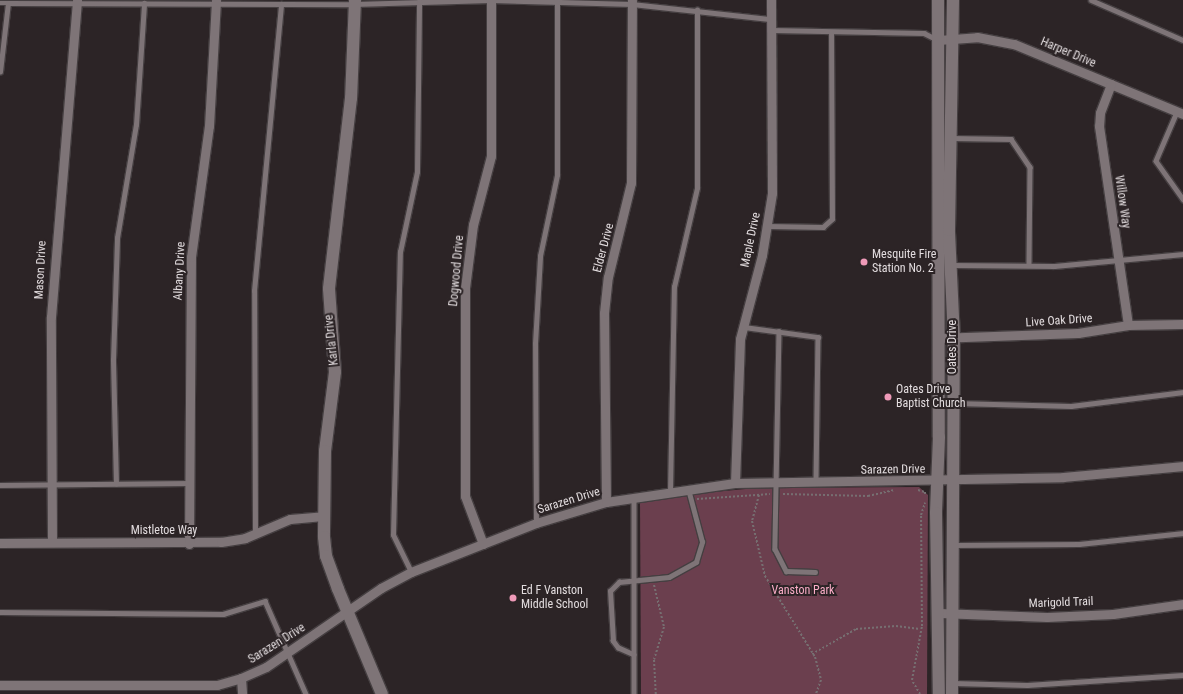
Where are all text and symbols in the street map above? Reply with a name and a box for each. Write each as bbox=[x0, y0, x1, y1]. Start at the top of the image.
street label: Harper Drive bbox=[1038, 35, 1098, 71]
street label: Willow Way bbox=[1111, 174, 1133, 230]
street label: Maple Drive bbox=[738, 211, 764, 269]
street label: Elder Drive bbox=[590, 222, 618, 274]
street label: Dogwood Drive bbox=[447, 235, 467, 307]
street label: Mason Drive bbox=[32, 240, 50, 300]
street label: Albany Drive bbox=[171, 241, 189, 301]
place label: Mesquite Fire Station No. 2 bbox=[872, 248, 936, 276]
marker: Mesquite Fire Station No. 2 bbox=[859, 257, 869, 267]
street label: Live Oak Drive bbox=[1025, 311, 1093, 331]
street label: Karla Drive bbox=[322, 314, 342, 366]
street label: Oates Drive bbox=[946, 320, 960, 374]
place label: Oates Drive Baptist Church bbox=[896, 383, 966, 411]
marker: Oates Drive Baptist Church bbox=[883, 392, 893, 402]
street label: Sarazen Drive bbox=[861, 462, 925, 478]
street label: Sarazen Drive bbox=[536, 485, 602, 517]
street label: Mistletoe Way bbox=[131, 524, 197, 538]
place label: Ed F Vanston Middle School bbox=[521, 584, 588, 612]
park label: Vanston Park bbox=[772, 584, 834, 598]
marker: Ed F Vanston Middle School bbox=[508, 593, 518, 603]
street label: Marigold Trail bbox=[1028, 595, 1094, 611]
street label: Sarazen Drive bbox=[246, 621, 308, 667]

